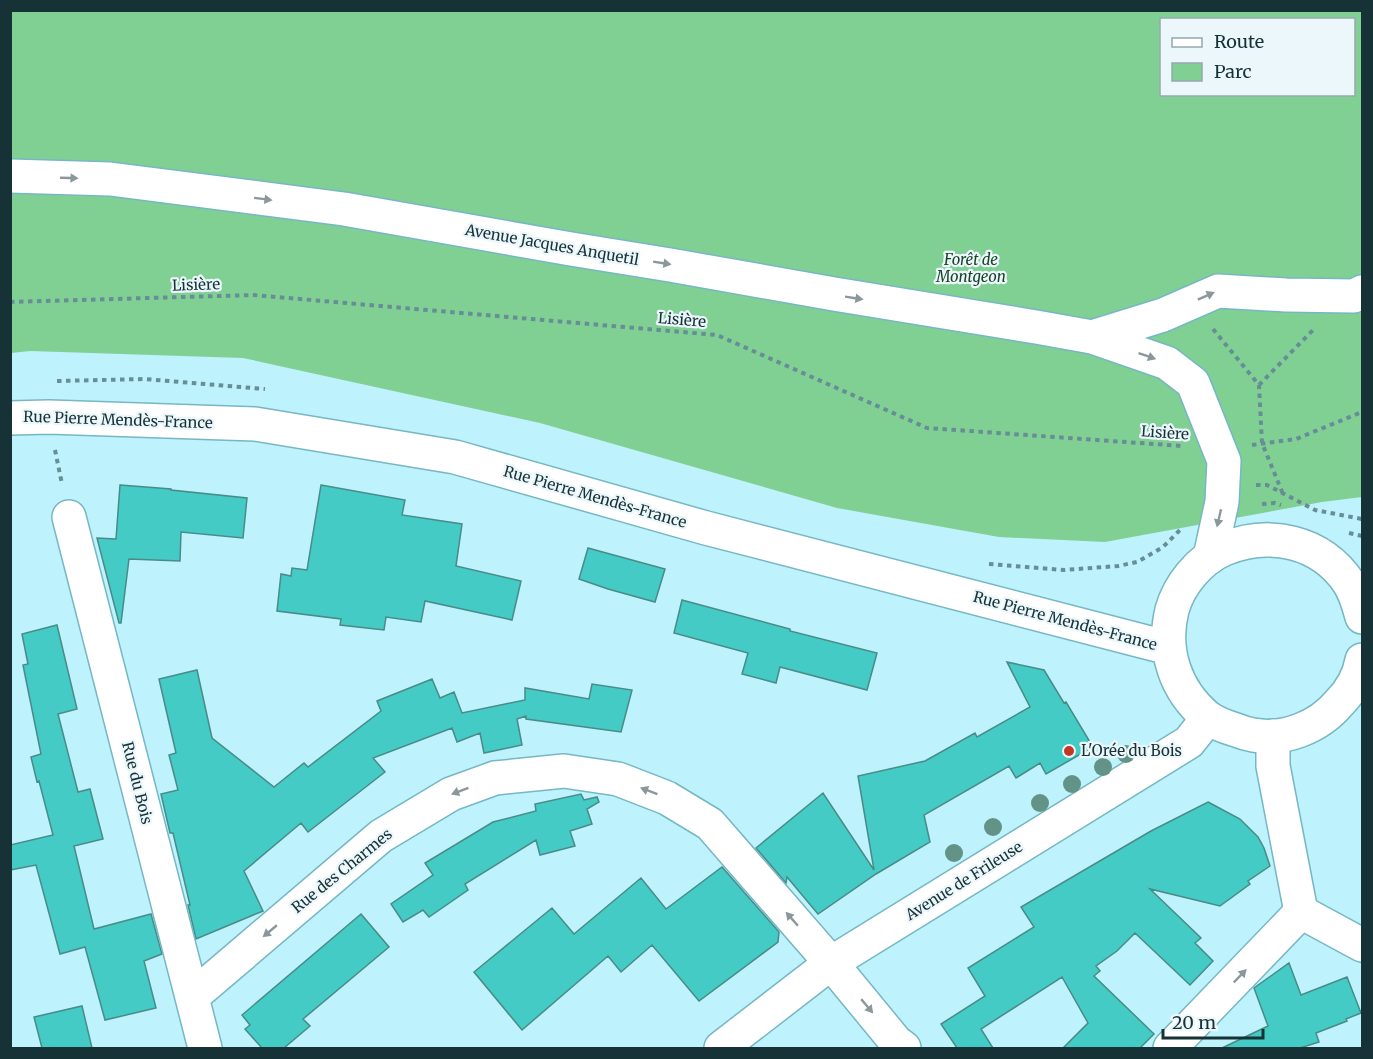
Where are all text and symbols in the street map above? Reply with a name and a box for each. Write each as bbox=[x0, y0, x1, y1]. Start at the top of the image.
legend bbox=[1160, 18, 1355, 96]
text: Route bbox=[1214, 30, 1264, 53]
text: Parc bbox=[1214, 60, 1252, 83]
one-way arrow bbox=[59, 173, 78, 183]
one-way arrow bbox=[253, 194, 272, 203]
street label: Avenue Jacques Anquetil bbox=[463, 220, 641, 269]
park label: Forêt de Montgeon bbox=[935, 250, 1006, 286]
one-way arrow bbox=[653, 259, 672, 268]
street label: Lisière bbox=[172, 274, 221, 295]
one-way arrow bbox=[1197, 292, 1214, 301]
one-way arrow bbox=[845, 293, 864, 302]
street label: Lisière bbox=[657, 308, 707, 331]
one-way arrow bbox=[1138, 352, 1156, 361]
street label: Rue Pierre Mendès-France bbox=[23, 407, 213, 432]
street label: Lisière bbox=[1140, 421, 1190, 444]
street label: Rue Pierre Mendès-France bbox=[501, 461, 689, 532]
one-way arrow bbox=[1213, 508, 1223, 527]
street label: Rue Pierre Mendès-France bbox=[971, 587, 1159, 654]
street label: Rue du Bois bbox=[118, 740, 157, 826]
place label: L'Orée du Bois bbox=[1081, 741, 1182, 760]
marker: L'Orée du Bois bbox=[1062, 744, 1076, 758]
one-way arrow bbox=[450, 786, 468, 796]
one-way arrow bbox=[640, 786, 658, 795]
street label: Rue des Charmes bbox=[288, 824, 396, 917]
street label: Avenue de Frileuse bbox=[901, 837, 1026, 925]
one-way arrow bbox=[786, 911, 799, 927]
one-way arrow bbox=[263, 924, 278, 937]
one-way arrow bbox=[1233, 969, 1247, 984]
one-way arrow bbox=[860, 999, 872, 1014]
scale bar bbox=[1163, 1002, 1264, 1040]
text: 20 m bbox=[1172, 1011, 1216, 1034]

